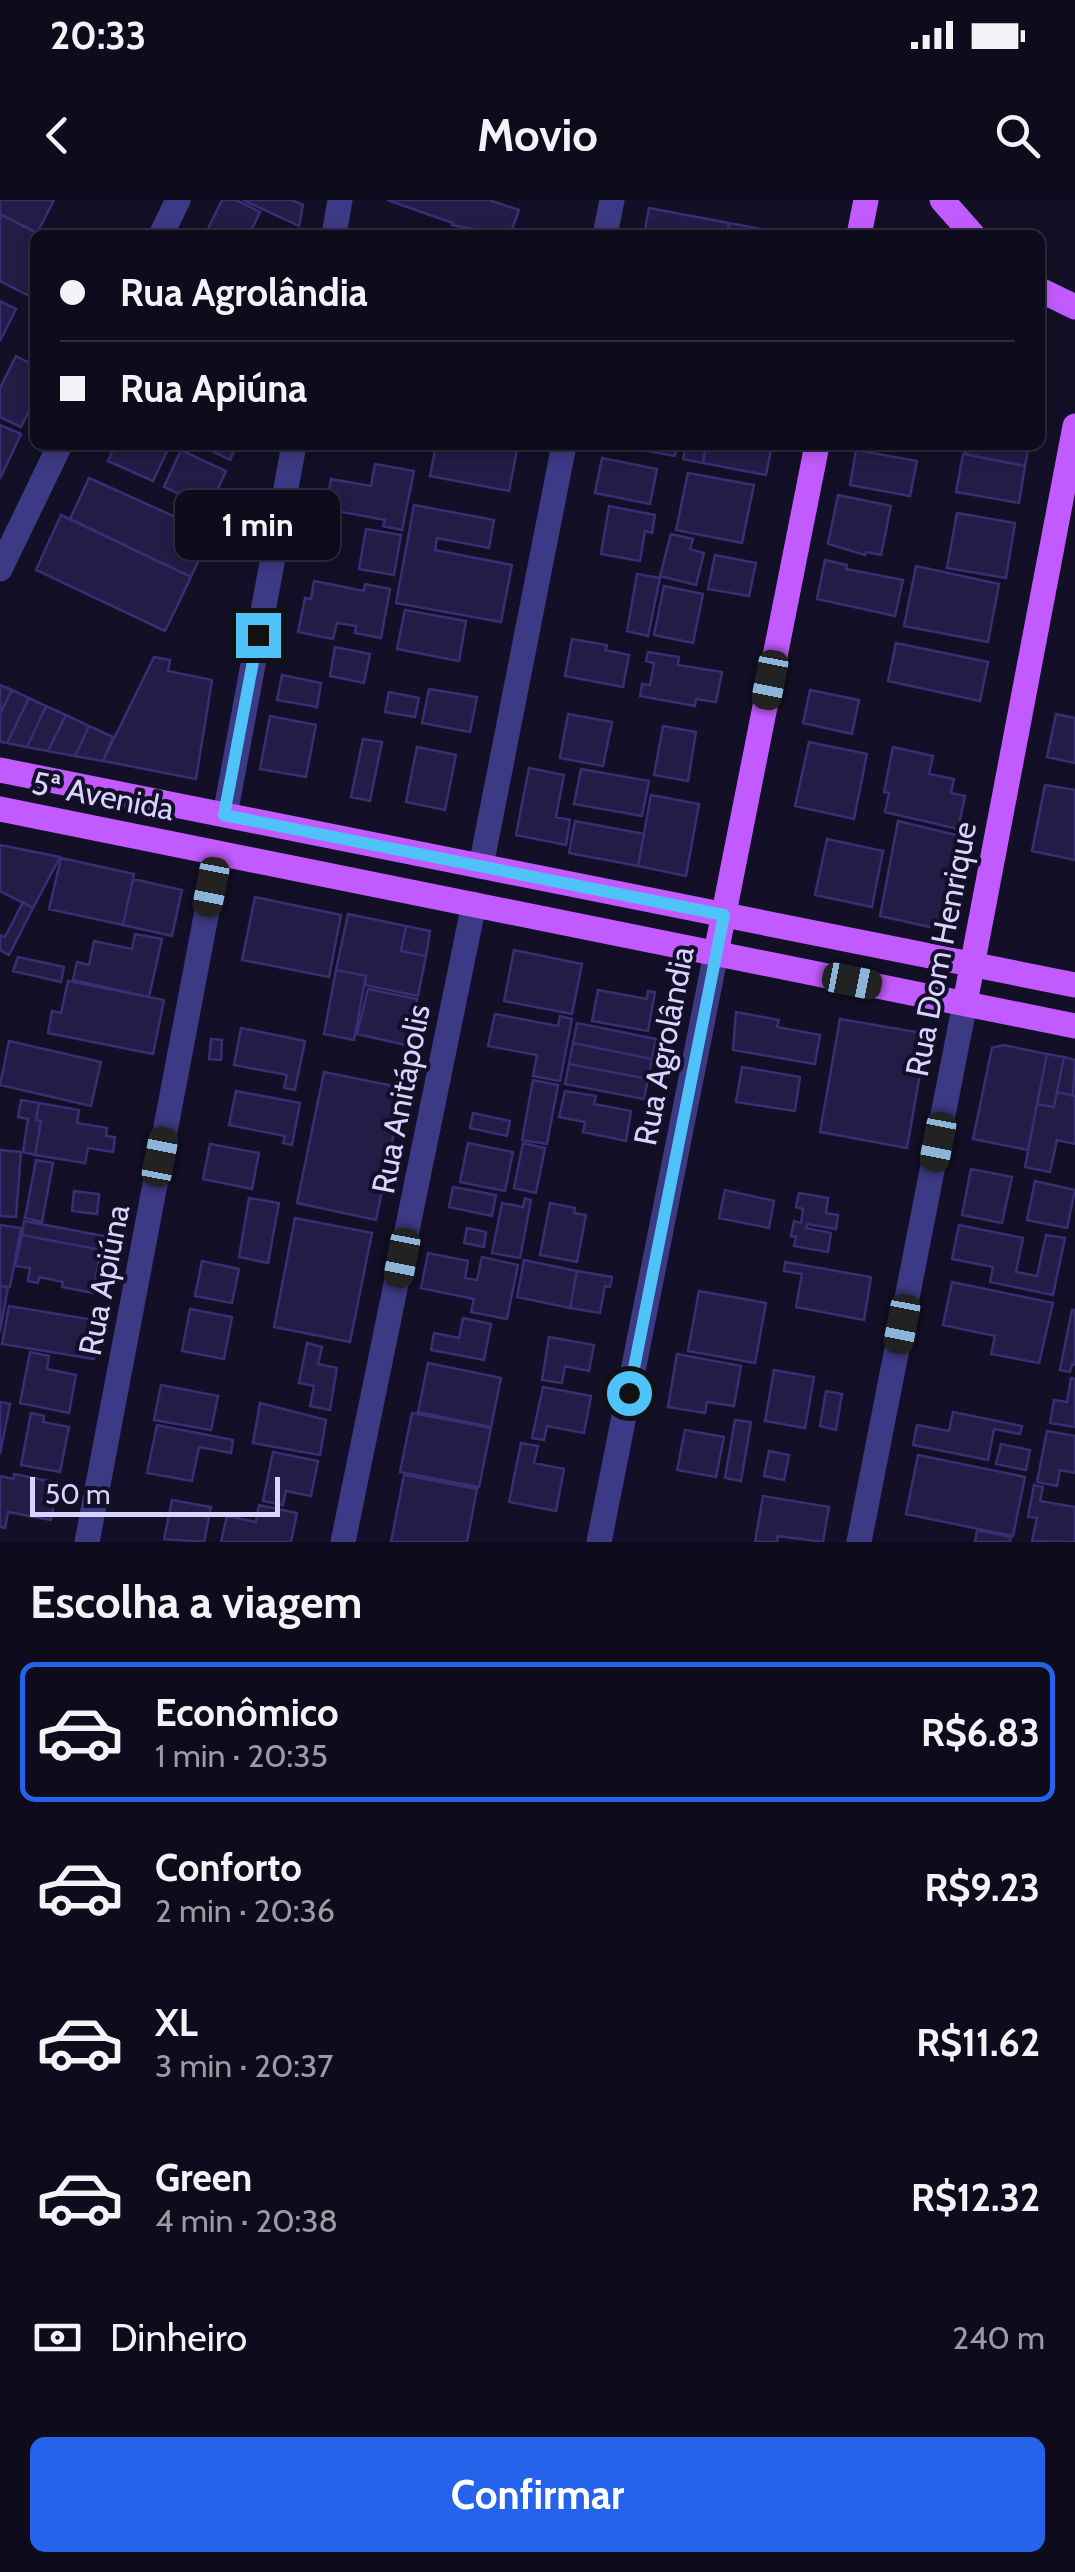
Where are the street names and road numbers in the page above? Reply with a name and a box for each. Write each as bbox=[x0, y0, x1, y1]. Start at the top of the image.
street label: 5ª Avenida bbox=[29, 763, 178, 829]
street label: Rua Dom Henrique bbox=[897, 818, 984, 1079]
street label: Rua Agrolândia bbox=[625, 943, 702, 1149]
street label: Rua Anitápolis bbox=[363, 1001, 438, 1197]
street label: Rua Apiúna bbox=[70, 1201, 137, 1359]

